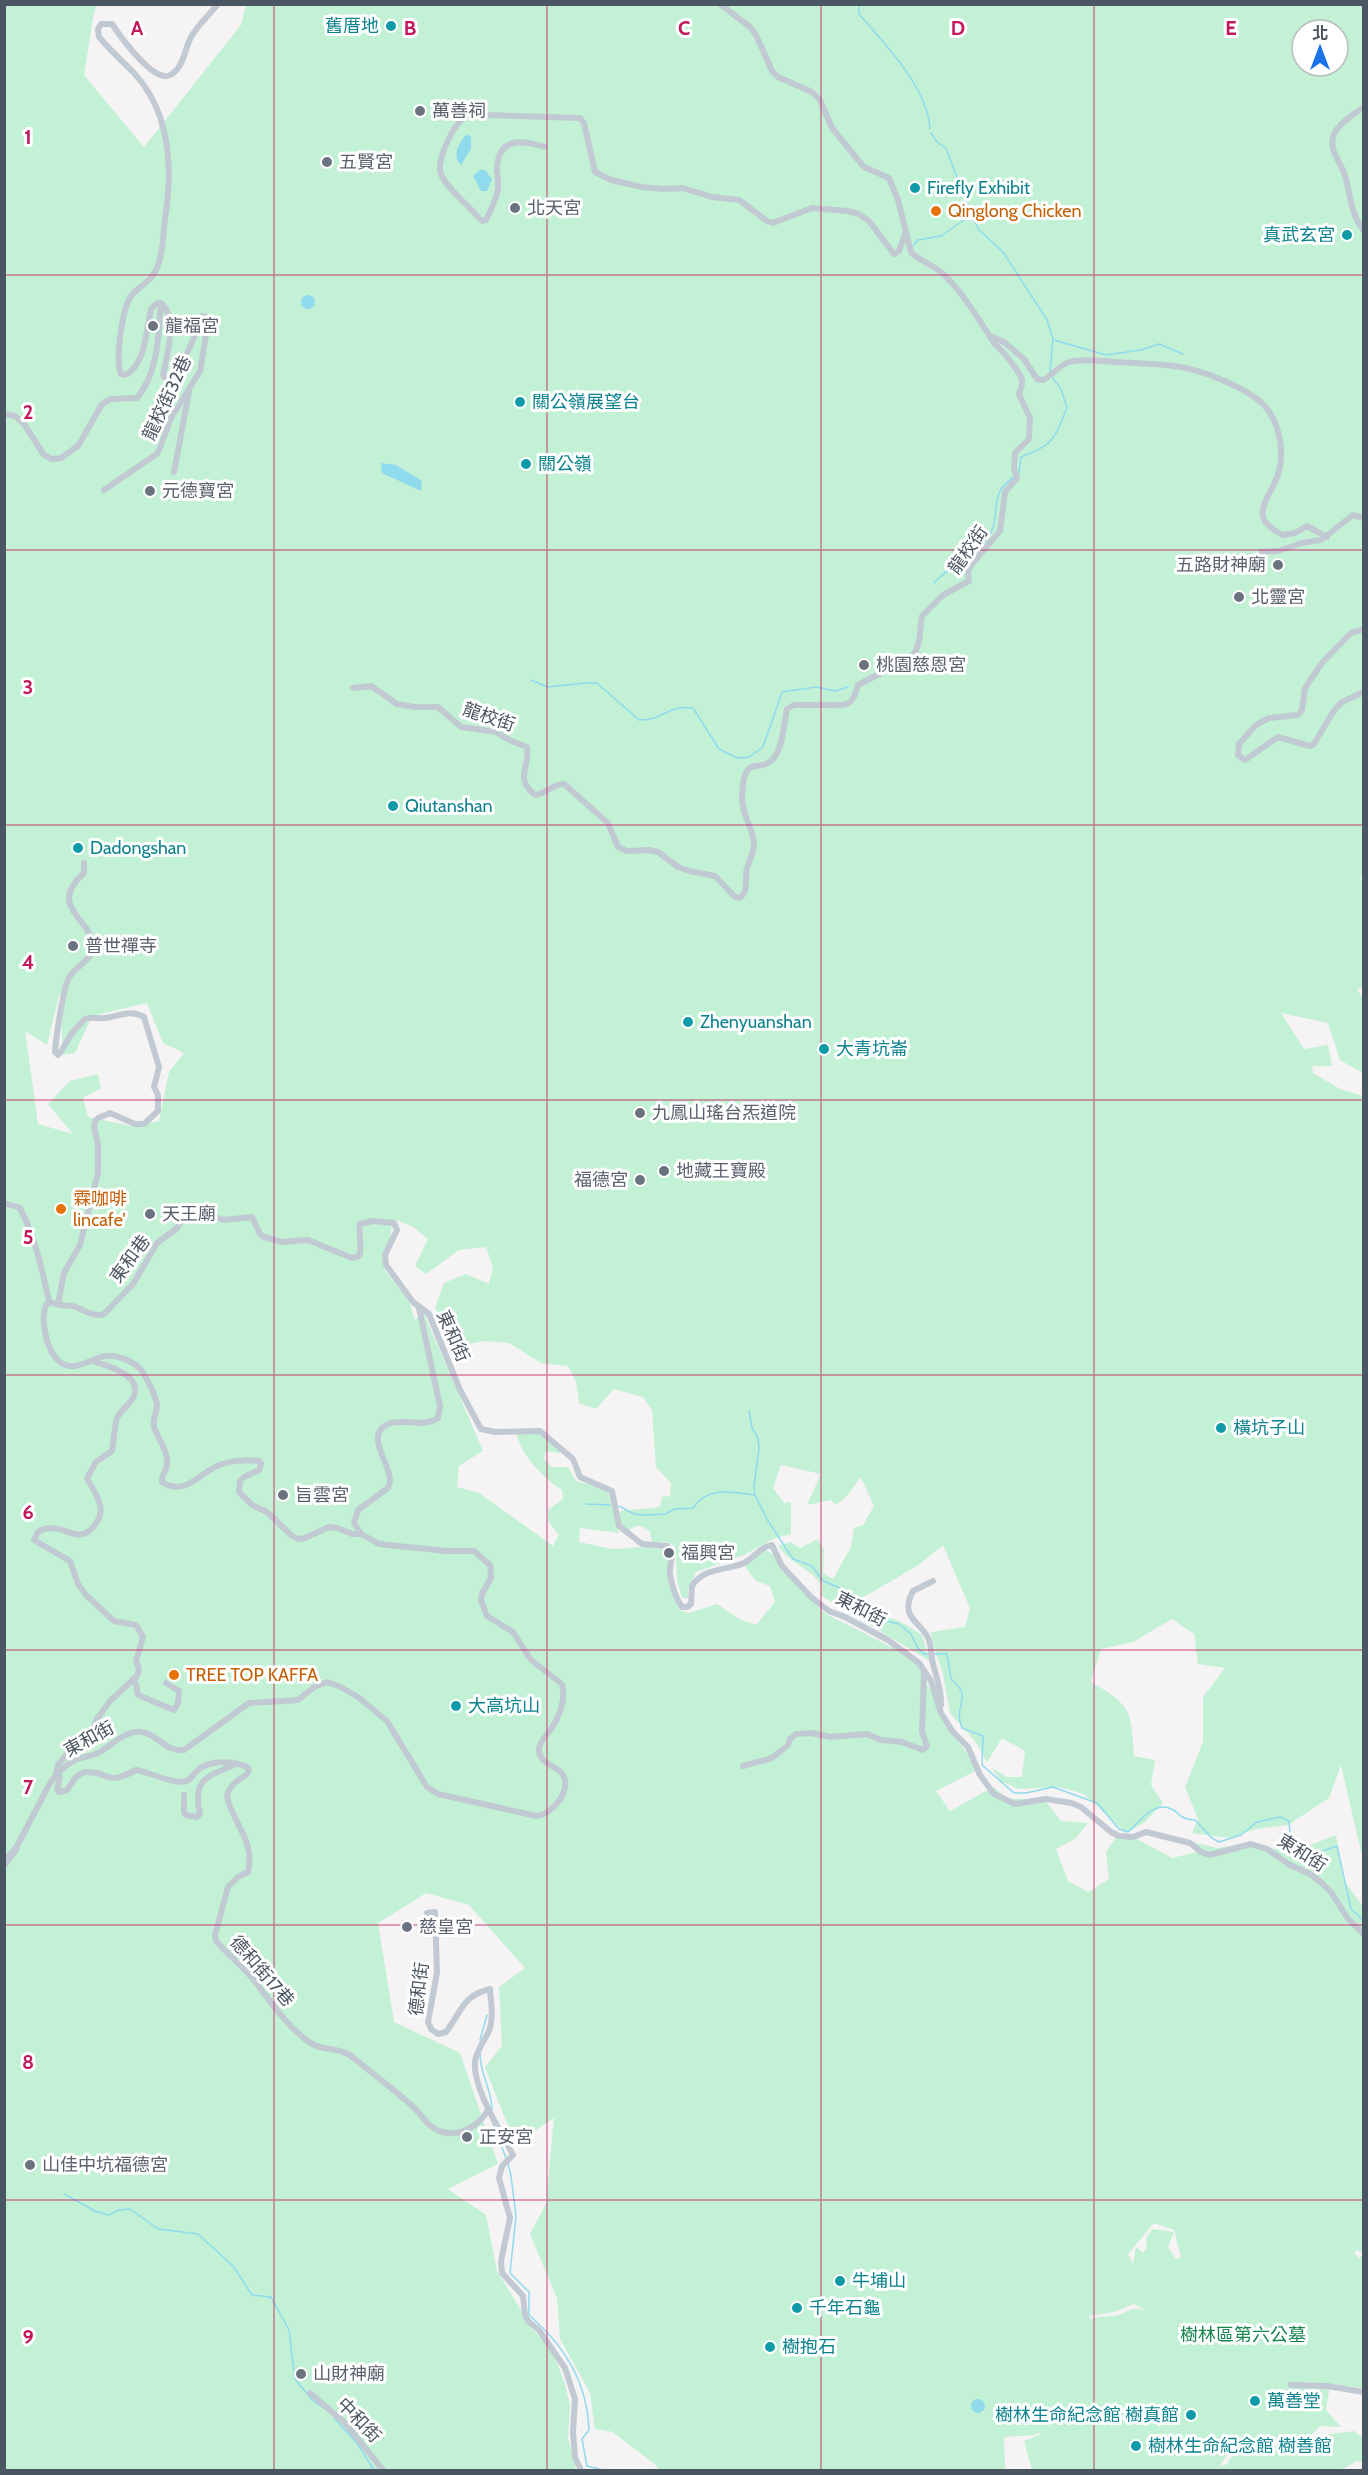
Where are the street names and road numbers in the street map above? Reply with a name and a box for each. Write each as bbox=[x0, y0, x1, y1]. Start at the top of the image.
street label: 龍校街32巷 bbox=[138, 352, 196, 444]
street label: 龍校街 bbox=[944, 522, 992, 578]
street label: 龍校街 bbox=[460, 698, 518, 736]
street label: 東和巷 bbox=[105, 1231, 155, 1287]
street label: 東和街 bbox=[432, 1307, 474, 1365]
street label: 東和街 bbox=[832, 1587, 890, 1631]
street label: 東和街 bbox=[60, 1716, 118, 1762]
street label: 東和街 bbox=[1273, 1829, 1331, 1877]
street label: 德和街17巷 bbox=[225, 1931, 299, 2011]
street label: 德和街 bbox=[405, 1961, 433, 2017]
street label: 中和街 bbox=[332, 2393, 386, 2447]

